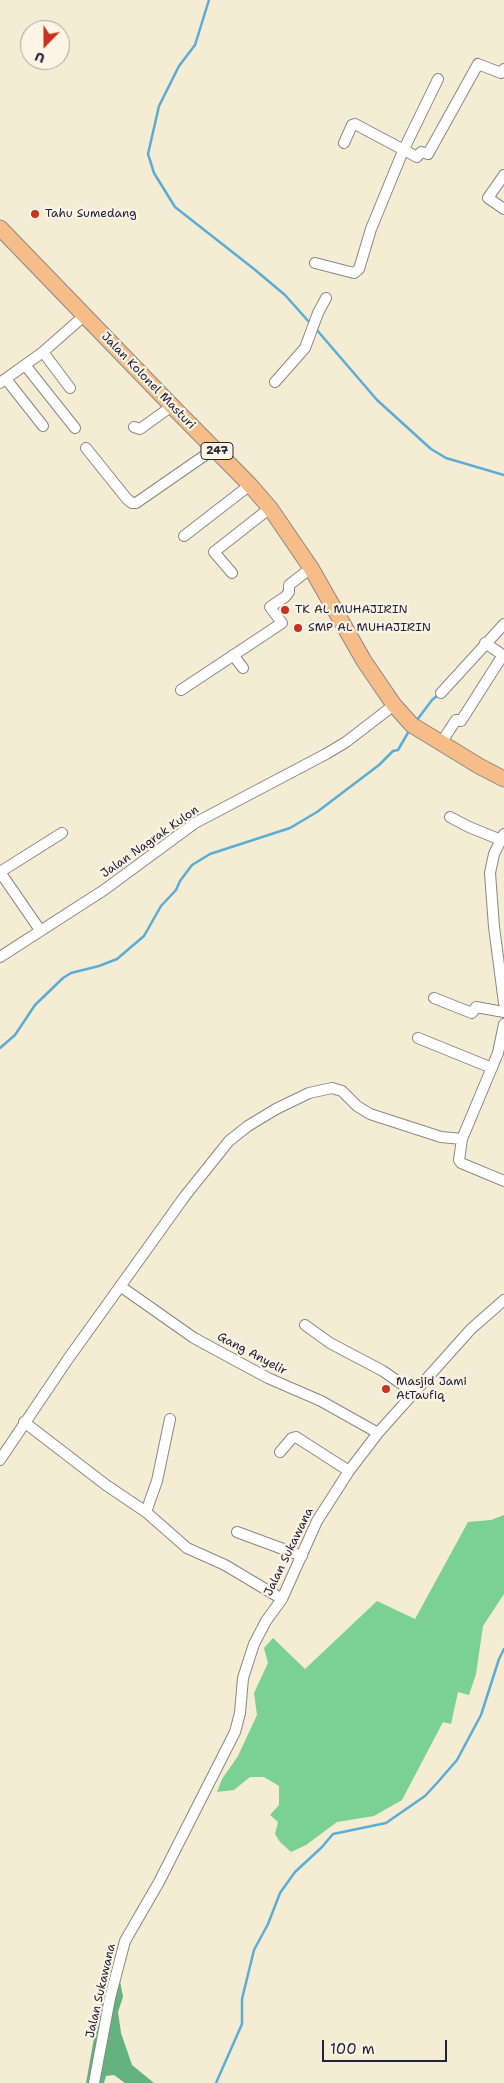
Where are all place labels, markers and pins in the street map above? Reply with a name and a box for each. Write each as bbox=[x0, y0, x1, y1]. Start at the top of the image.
place label: Tahu Sumedang bbox=[45, 207, 137, 221]
marker: Tahu Sumedang bbox=[29, 208, 41, 220]
place label: TK AL MUHAJIRIN bbox=[295, 603, 408, 617]
marker: TK AL MUHAJIRIN bbox=[279, 604, 291, 616]
place label: SMP AL MUHAJIRIN bbox=[308, 621, 431, 635]
marker: SMP AL MUHAJIRIN bbox=[292, 622, 304, 634]
place label: Masjid Jami AtTaufiq bbox=[396, 1375, 467, 1403]
marker: Masjid Jami AtTaufiq bbox=[380, 1383, 392, 1395]

